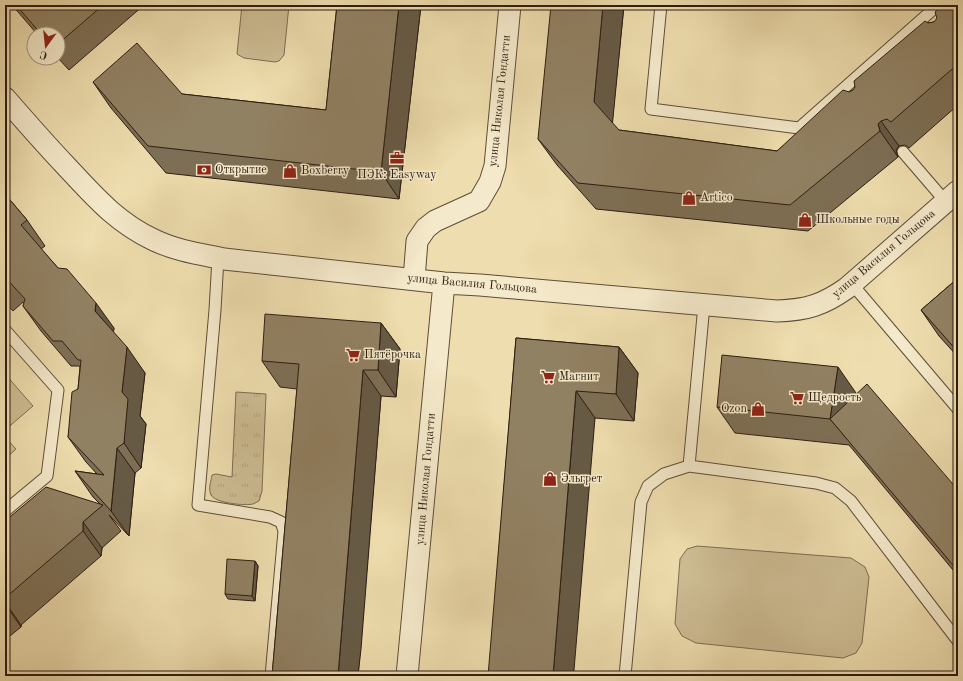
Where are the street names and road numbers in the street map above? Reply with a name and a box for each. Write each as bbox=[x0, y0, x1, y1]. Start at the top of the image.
street label: улица Николая Гондатти bbox=[487, 34, 513, 168]
street label: улица Василия Гольцова bbox=[830, 208, 938, 300]
street label: улица Василия Гольцова bbox=[407, 272, 537, 296]
street label: улица Николая Гондатти bbox=[414, 412, 438, 546]

